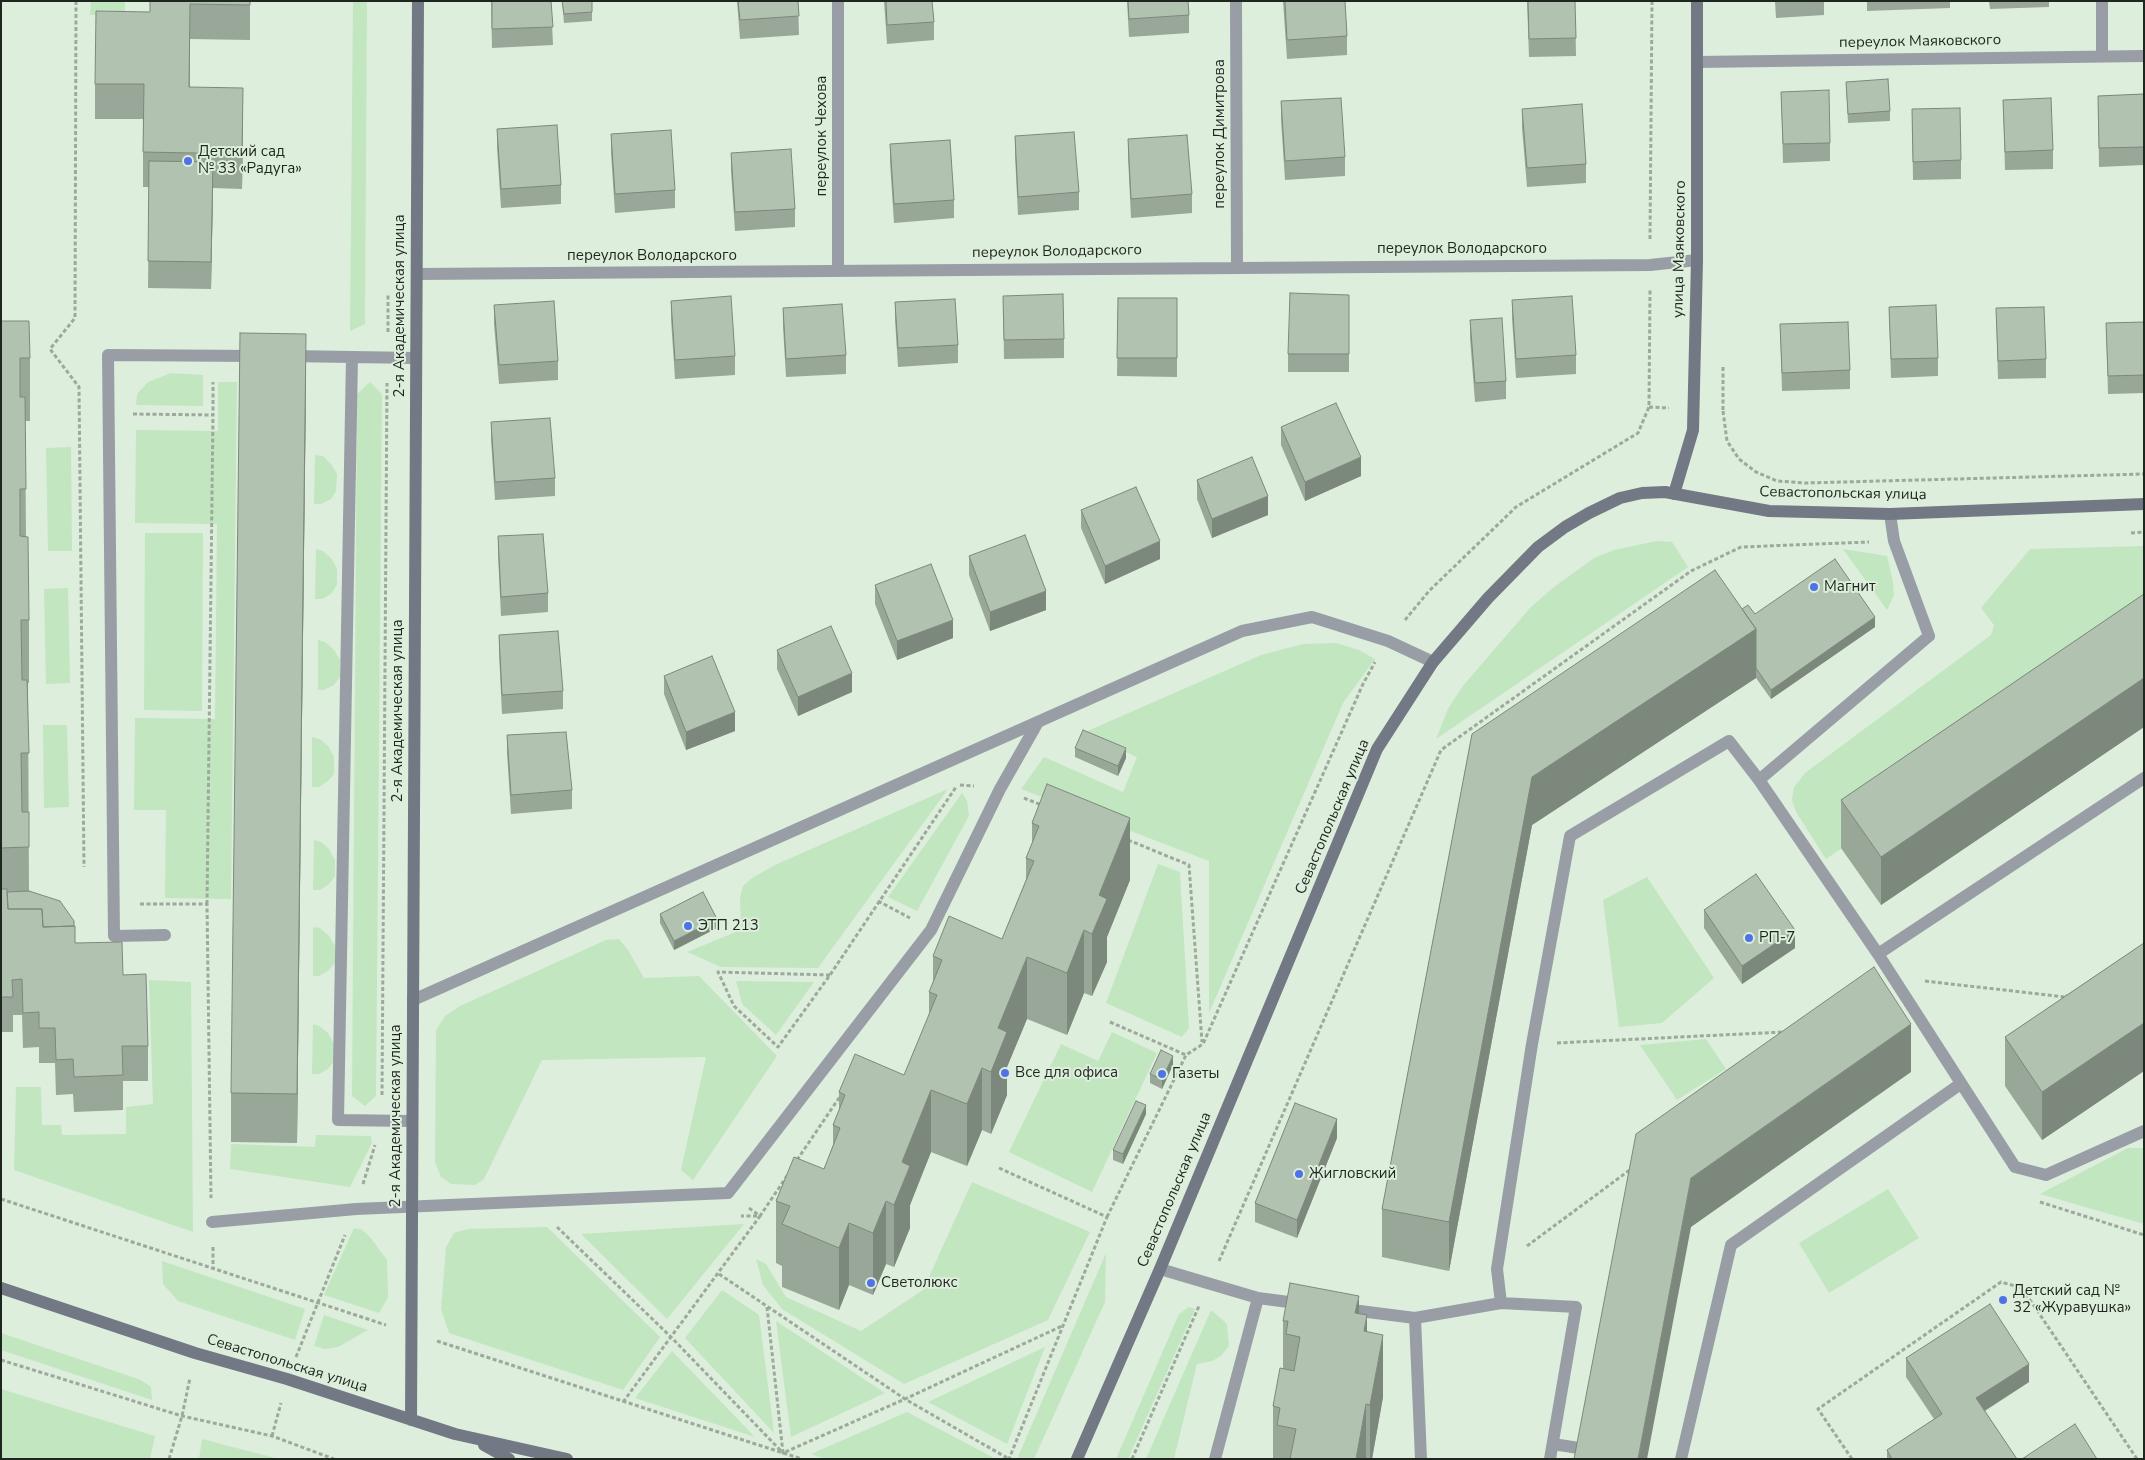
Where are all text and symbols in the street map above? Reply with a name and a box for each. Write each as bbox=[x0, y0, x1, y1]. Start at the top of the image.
street label: переулок Маяковского bbox=[1839, 32, 2001, 52]
street label: переулок Димитрова bbox=[1211, 59, 1229, 209]
street label: переулок Чехова bbox=[813, 76, 831, 196]
place label: Детский сад № 33 «Радуга» bbox=[198, 143, 302, 178]
marker: Детский сад № 33 «Радуга» bbox=[182, 155, 194, 167]
street label: улица Маяковского bbox=[1670, 180, 1690, 318]
street label: 2-я Академическая улица bbox=[391, 214, 409, 398]
street label: переулок Володарского bbox=[1377, 240, 1547, 258]
street label: переулок Володарского bbox=[972, 242, 1142, 262]
street label: переулок Володарского bbox=[567, 247, 737, 265]
street label: Севастопольская улица bbox=[1759, 484, 1927, 504]
place label: Магнит bbox=[1824, 578, 1876, 596]
marker: Магнит bbox=[1808, 581, 1820, 593]
street label: 2-я Академическая улица bbox=[389, 619, 407, 803]
street label: Севастопольская улица bbox=[1292, 737, 1374, 897]
place label: ЭТП 213 bbox=[698, 917, 759, 935]
marker: ЭТП 213 bbox=[682, 920, 694, 932]
place label: РП-7 bbox=[1759, 929, 1795, 947]
marker: РП-7 bbox=[1743, 932, 1755, 944]
street label: 2-я Академическая улица bbox=[387, 1024, 405, 1208]
place label: Все для офиса bbox=[1015, 1064, 1118, 1082]
place label: Газеты bbox=[1172, 1065, 1219, 1083]
marker: Все для офиса bbox=[999, 1067, 1011, 1079]
marker: Газеты bbox=[1156, 1068, 1168, 1080]
street label: Севастопольская улица bbox=[1134, 1110, 1216, 1270]
place label: Жигловский bbox=[1309, 1165, 1396, 1183]
marker: Жигловский bbox=[1293, 1168, 1305, 1180]
place label: Светолюкс bbox=[881, 1274, 958, 1292]
marker: Светолюкс bbox=[865, 1277, 877, 1289]
place label: Детский сад № 32 «Журавушка» bbox=[2013, 1282, 2131, 1317]
marker: Детский сад № 32 «Журавушка» bbox=[1997, 1294, 2009, 1306]
street label: Севастопольская улица bbox=[204, 1331, 370, 1397]

